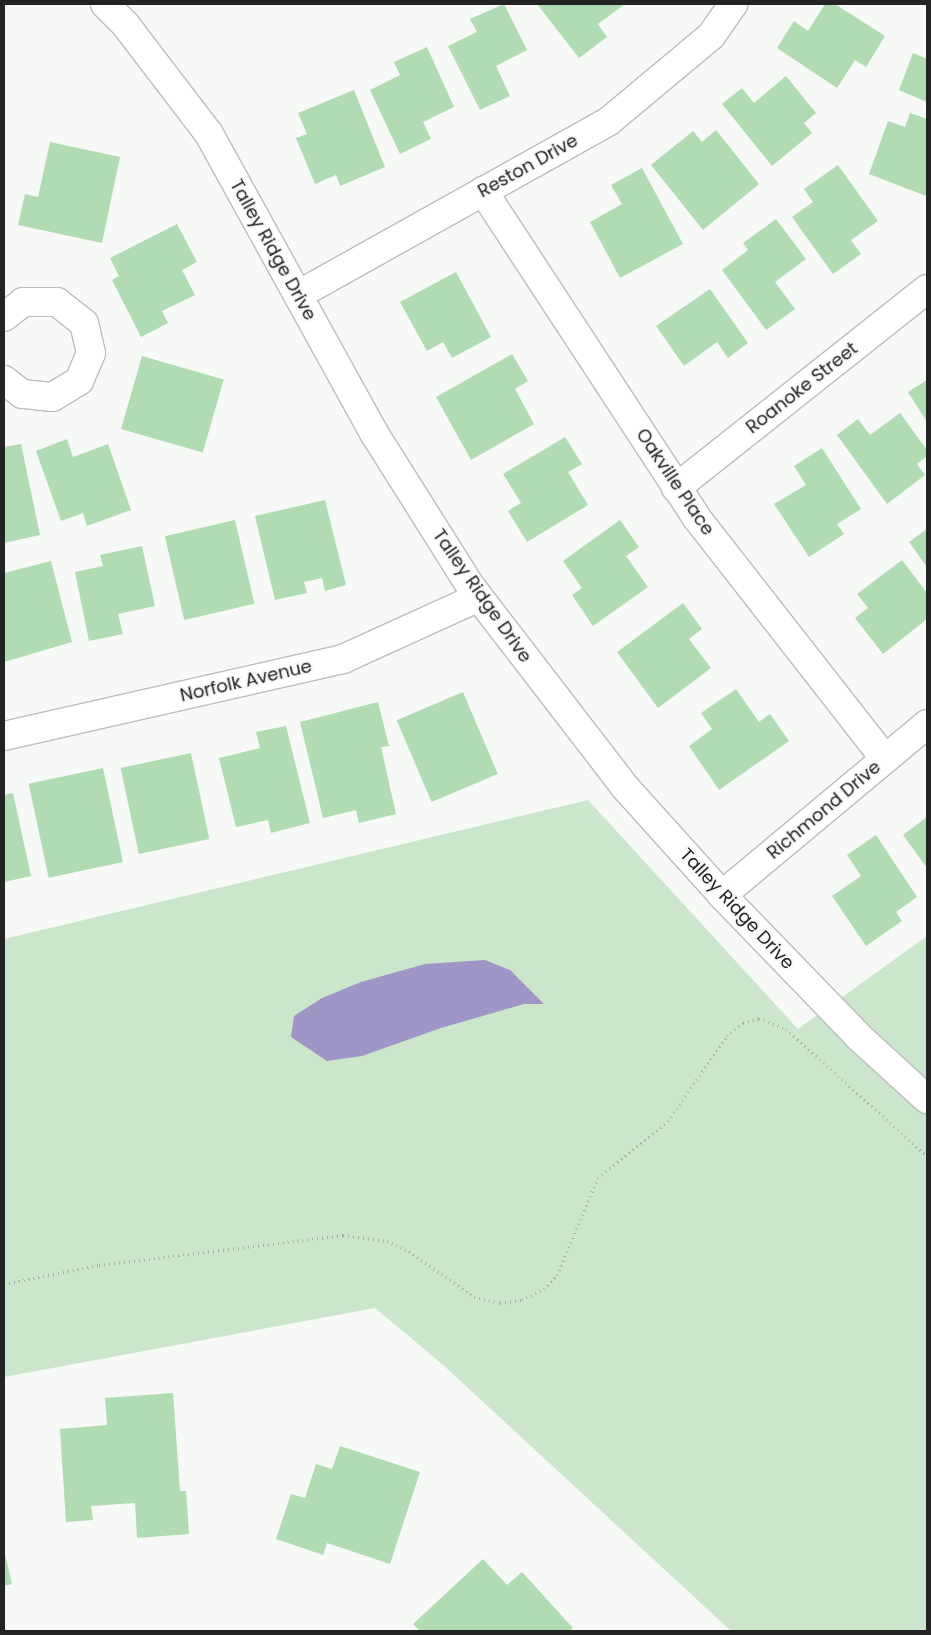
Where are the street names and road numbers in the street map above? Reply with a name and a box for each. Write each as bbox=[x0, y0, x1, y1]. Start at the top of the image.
street label: Reston Drive bbox=[474, 130, 582, 202]
street label: Talley Ridge Drive bbox=[225, 176, 321, 324]
street label: Roanoke Street bbox=[742, 338, 862, 438]
street label: Oakville Place bbox=[631, 425, 719, 539]
street label: Talley Ridge Drive bbox=[428, 525, 536, 667]
street label: Norfolk Avenue bbox=[178, 655, 314, 707]
street label: Richmond Drive bbox=[763, 756, 885, 864]
street label: Talley Ridge Drive bbox=[675, 844, 799, 974]

